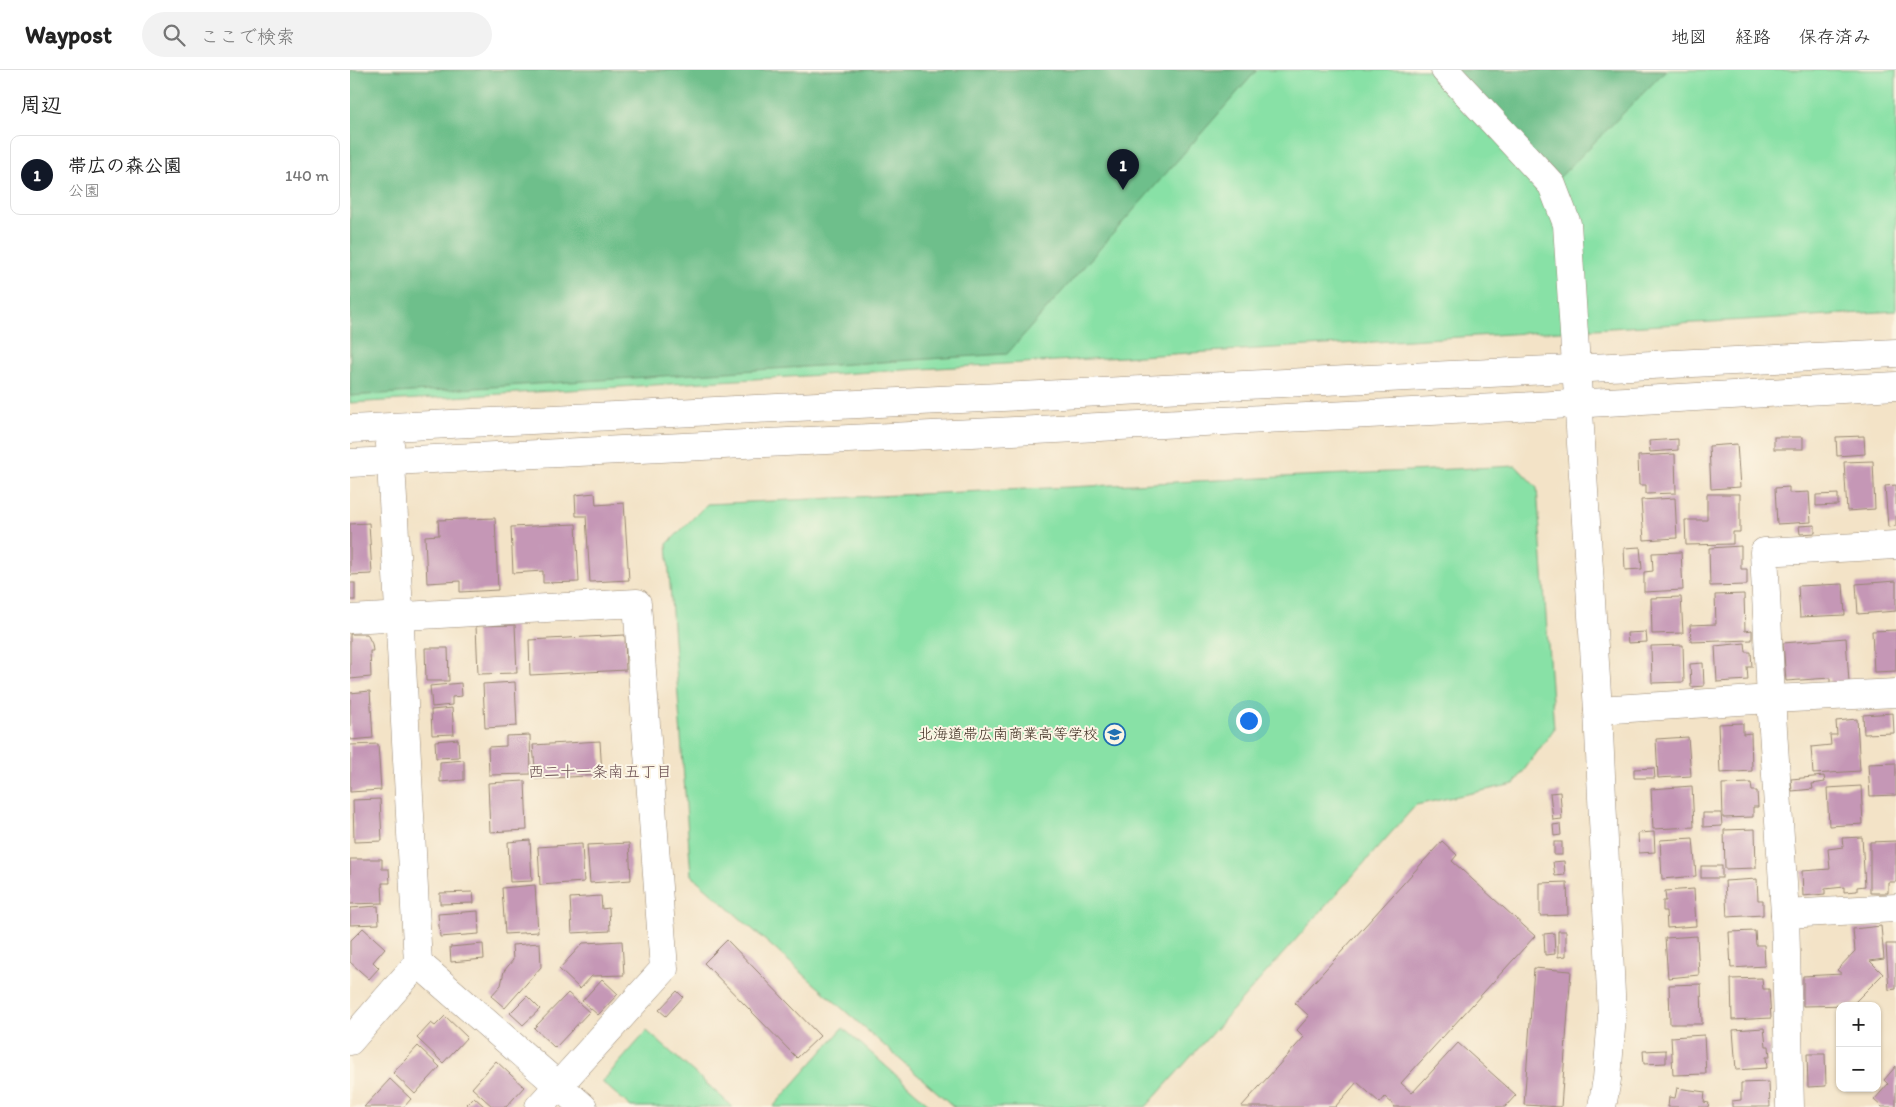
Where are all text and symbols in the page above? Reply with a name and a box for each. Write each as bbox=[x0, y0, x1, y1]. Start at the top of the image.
search box bbox=[142, 12, 492, 57]
text: Waypost bbox=[25, 20, 112, 49]
icon: search bbox=[160, 21, 188, 49]
text: ここで検索 bbox=[200, 25, 295, 48]
text: 地図 bbox=[1671, 26, 1707, 48]
text: 経路 bbox=[1735, 26, 1771, 48]
text: 保存済み bbox=[1799, 26, 1871, 48]
text: 周辺 bbox=[20, 92, 62, 117]
pin: 1 bbox=[1107, 149, 1139, 190]
text: 帯広の森公園 bbox=[68, 154, 182, 177]
text: 1 bbox=[33, 166, 41, 185]
text: 140 m bbox=[285, 166, 329, 185]
text: 公園 bbox=[68, 181, 100, 200]
your location bbox=[1236, 708, 1262, 734]
school or university icon: 北海道帯広南商業高等学校 bbox=[1102, 722, 1126, 746]
place label: 北海道帯広南商業高等学校 bbox=[918, 725, 1098, 743]
district label: 西二十一条南五丁目 bbox=[528, 762, 672, 781]
map controls bbox=[1836, 1002, 1881, 1092]
button: + bbox=[1836, 1002, 1881, 1047]
button: − bbox=[1836, 1047, 1881, 1092]

